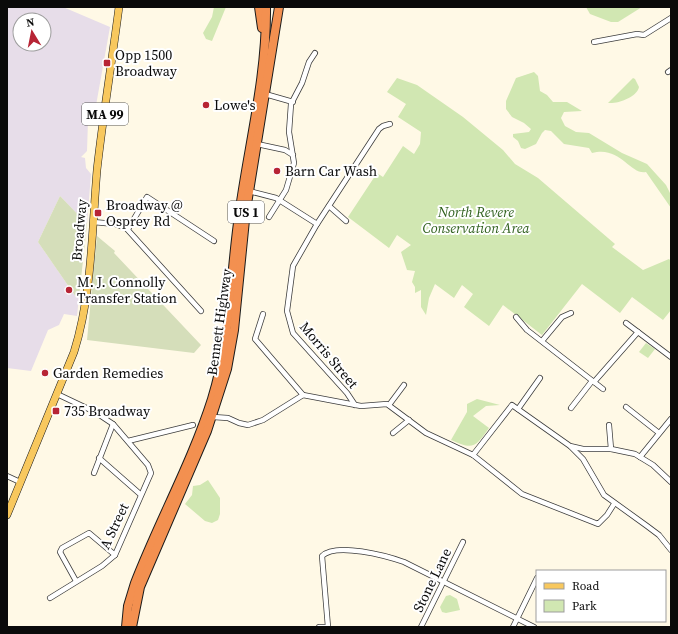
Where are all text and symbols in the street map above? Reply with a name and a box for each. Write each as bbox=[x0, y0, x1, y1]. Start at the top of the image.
north arrow bbox=[12, 12, 52, 52]
text: N bbox=[25, 15, 36, 31]
place label: Opp 1500 Broadway bbox=[115, 45, 178, 81]
marker: Opp 1500 Broadway bbox=[102, 58, 112, 68]
place label: Lowe's bbox=[214, 95, 256, 115]
marker: Lowe's bbox=[201, 100, 211, 110]
road number: MA 99 bbox=[82, 103, 128, 125]
place label: Barn Car Wash bbox=[285, 161, 377, 181]
marker: Barn Car Wash bbox=[272, 166, 282, 176]
place label: Broadway @ Osprey Rd bbox=[106, 195, 183, 231]
street label: Broadway bbox=[66, 198, 92, 262]
road number: US 1 bbox=[228, 201, 264, 223]
park label: North Revere Conservation Area bbox=[422, 202, 530, 238]
marker: Broadway @ Osprey Rd bbox=[93, 208, 103, 218]
street label: Bennett Highway bbox=[202, 267, 236, 377]
place label: M. J. Connolly Transfer Station bbox=[77, 272, 178, 308]
marker: M. J. Connolly Transfer Station bbox=[64, 285, 74, 295]
street label: Morris Street bbox=[295, 317, 363, 393]
place label: Garden Remedies bbox=[53, 363, 163, 383]
marker: Garden Remedies bbox=[40, 368, 50, 378]
place label: 735 Broadway bbox=[64, 401, 151, 421]
marker: 735 Broadway bbox=[51, 406, 61, 416]
street label: A Street bbox=[95, 499, 134, 552]
street label: Stone Lane bbox=[408, 545, 456, 615]
legend bbox=[536, 570, 666, 622]
text: Road bbox=[572, 578, 599, 594]
text: Park bbox=[572, 598, 597, 614]

